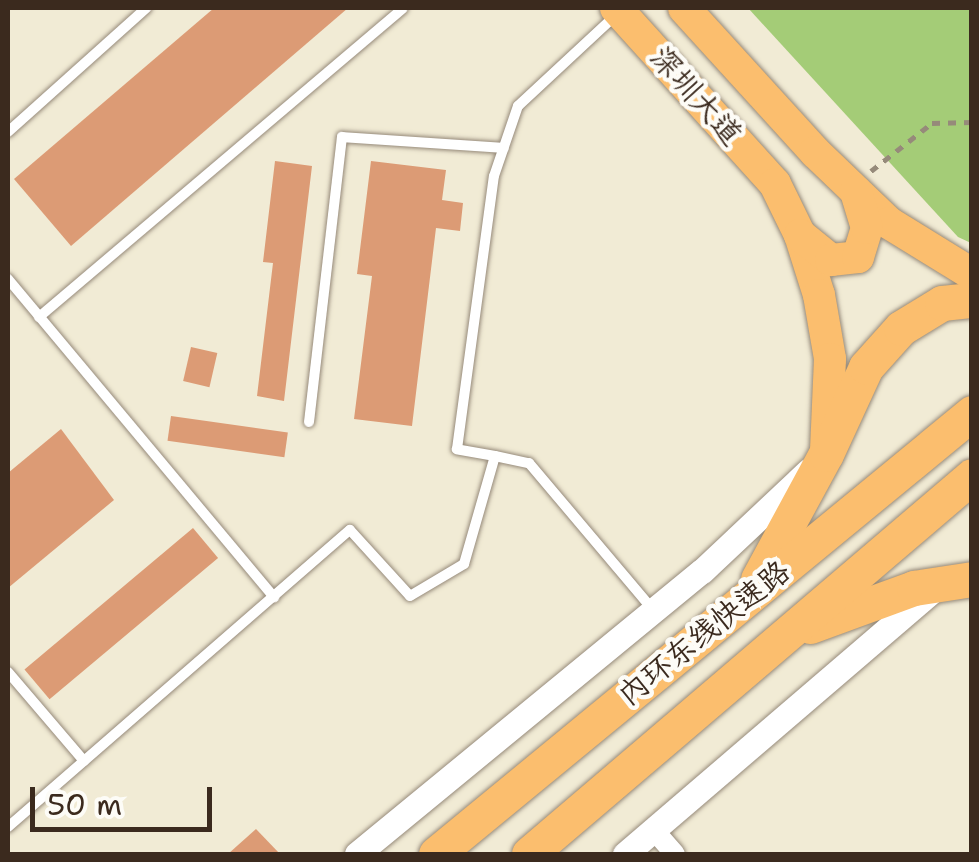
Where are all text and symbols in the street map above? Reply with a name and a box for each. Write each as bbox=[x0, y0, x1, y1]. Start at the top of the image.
street label: 深圳大道 bbox=[642, 39, 750, 153]
street label: 内环东线快速路 bbox=[611, 553, 797, 713]
scale bar bbox=[35, 767, 218, 829]
text: 50 m bbox=[47, 784, 122, 825]

